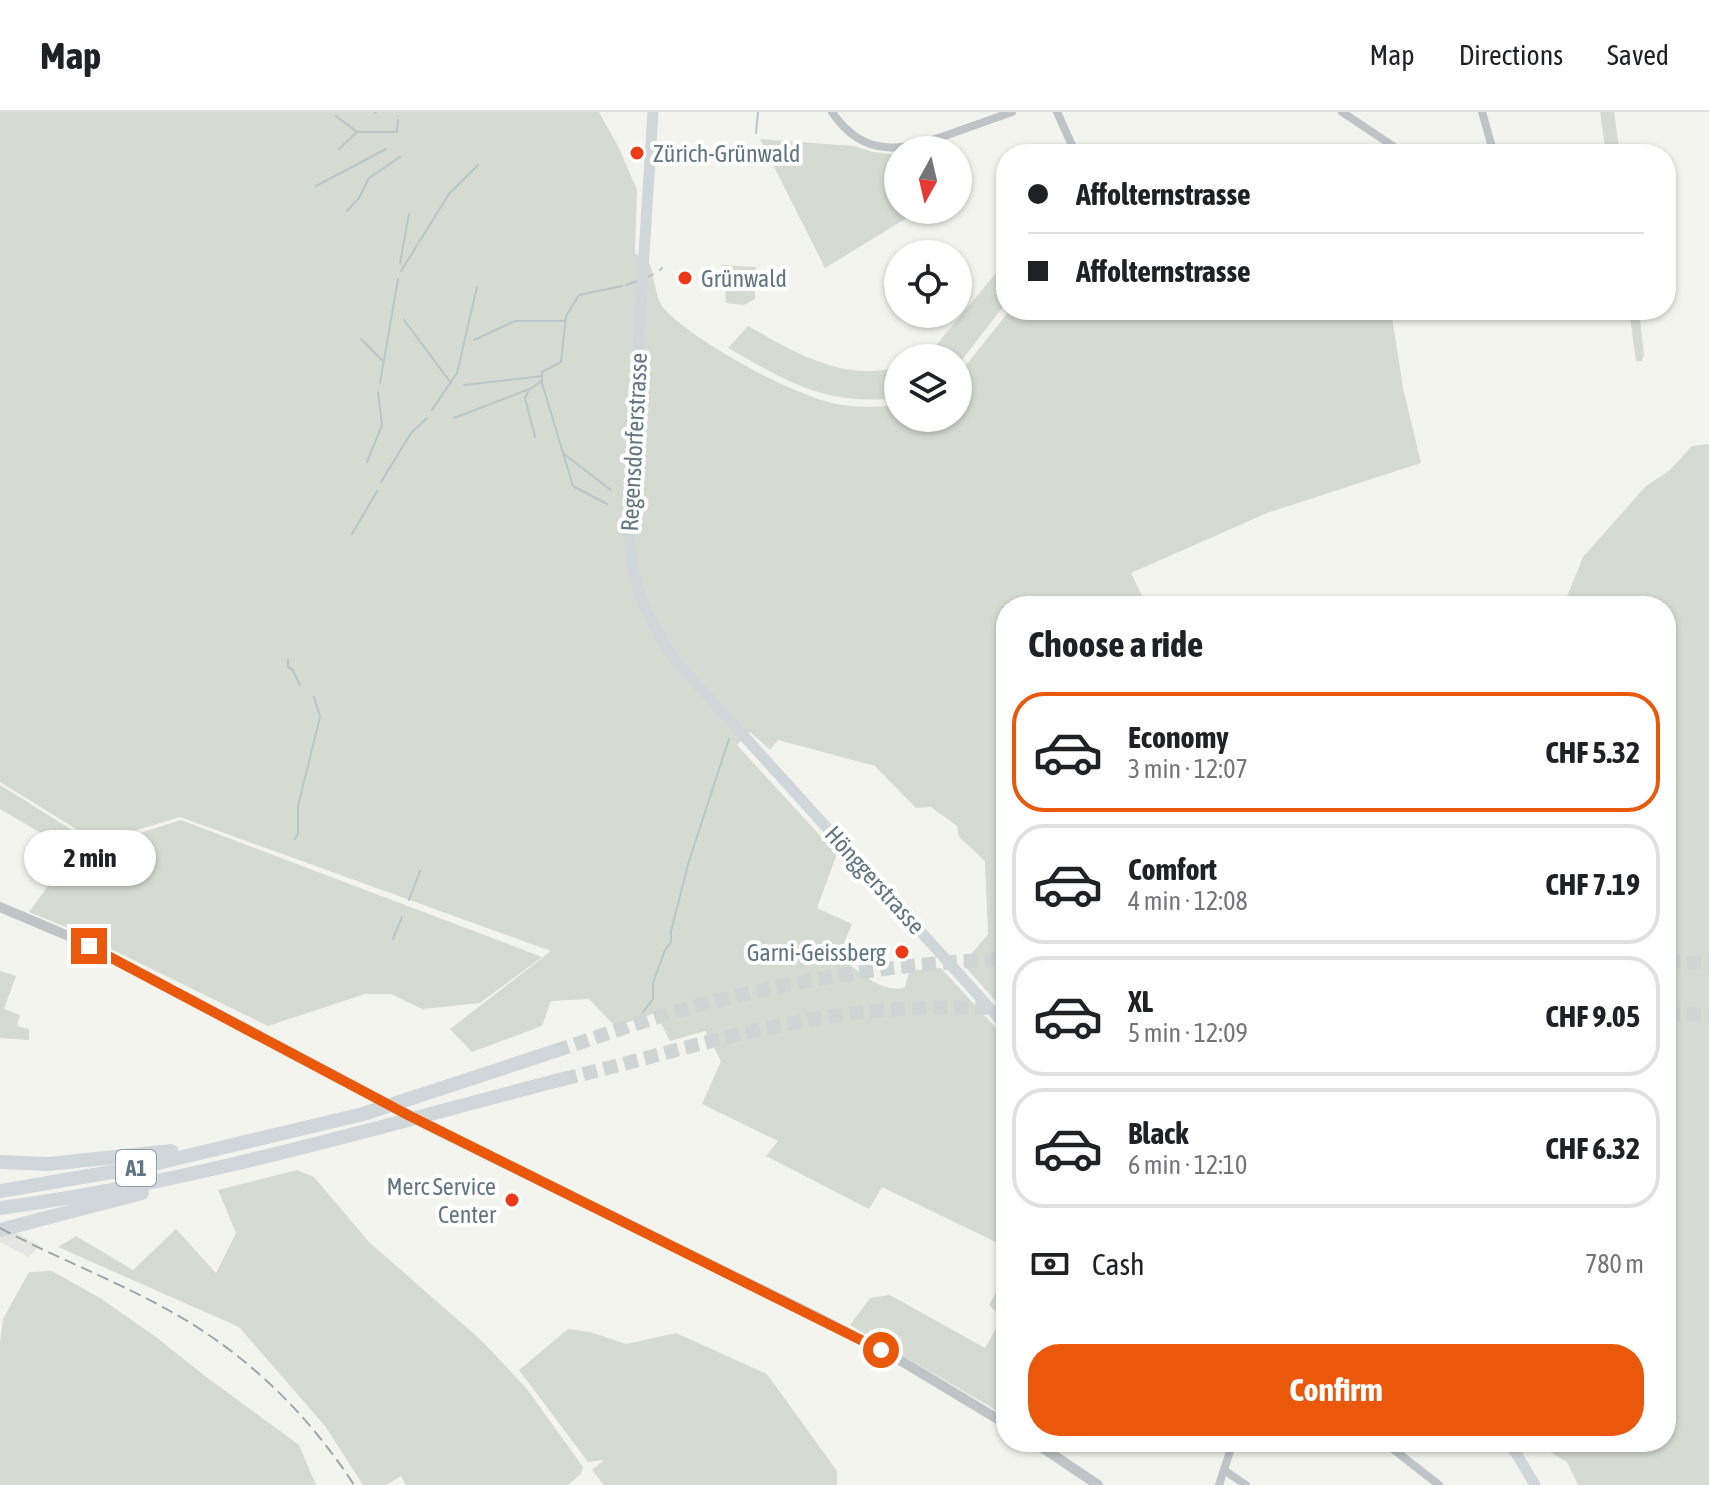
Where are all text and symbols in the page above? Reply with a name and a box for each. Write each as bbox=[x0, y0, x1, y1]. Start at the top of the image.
text: Map bbox=[40, 34, 101, 77]
text: Map bbox=[1370, 39, 1415, 71]
text: Directions bbox=[1459, 39, 1563, 71]
text: Saved bbox=[1607, 39, 1669, 71]
north arrow bbox=[884, 136, 972, 224]
map controls bbox=[884, 136, 972, 432]
place label: Zürich-Grünwald bbox=[653, 140, 800, 167]
marker: Zürich-Grünwald bbox=[628, 144, 646, 162]
text: Affolternstrasse bbox=[1076, 177, 1251, 211]
button: locate bbox=[884, 240, 972, 328]
text: Affolternstrasse bbox=[1076, 254, 1251, 288]
place label: Grünwald bbox=[701, 265, 787, 292]
marker: Grünwald bbox=[676, 269, 694, 287]
button: layers bbox=[884, 344, 972, 432]
street label: Regensdorferstrasse bbox=[616, 352, 652, 532]
text: Choose a ride bbox=[1028, 623, 1203, 665]
icon: car bbox=[1032, 716, 1104, 788]
text: Economy bbox=[1128, 720, 1229, 754]
text: CHF 5.32 bbox=[1545, 735, 1640, 769]
text: 3 min · 12:07 bbox=[1128, 754, 1248, 784]
street label: Hönggerstrasse bbox=[820, 821, 930, 939]
callout: 2 min bbox=[23, 830, 155, 886]
text: 2 min bbox=[63, 843, 117, 873]
icon: car bbox=[1032, 848, 1104, 920]
text: Comfort bbox=[1128, 852, 1217, 886]
text: CHF 7.19 bbox=[1545, 867, 1640, 901]
text: 4 min · 12:08 bbox=[1128, 886, 1248, 916]
route end bbox=[71, 928, 107, 964]
place label: Garni-Geissberg bbox=[747, 939, 887, 966]
marker: Garni-Geissberg bbox=[893, 943, 911, 961]
icon: car bbox=[1032, 980, 1104, 1052]
text: XL bbox=[1128, 984, 1153, 1018]
text: CHF 9.05 bbox=[1545, 999, 1640, 1033]
text: 5 min · 12:09 bbox=[1128, 1018, 1248, 1048]
icon: car bbox=[1032, 1112, 1104, 1184]
text: Black bbox=[1128, 1116, 1188, 1150]
text: CHF 6.32 bbox=[1545, 1131, 1640, 1165]
road number: A1 bbox=[116, 1150, 156, 1186]
text: 6 min · 12:10 bbox=[1128, 1150, 1247, 1180]
place label: Merc Service Center bbox=[387, 1173, 497, 1228]
marker: Merc Service Center bbox=[503, 1191, 521, 1209]
icon: cash bbox=[1028, 1242, 1072, 1286]
text: Cash bbox=[1092, 1247, 1145, 1281]
text: 780 m bbox=[1585, 1249, 1644, 1279]
route start bbox=[863, 1332, 899, 1368]
button: Confirm bbox=[1028, 1344, 1644, 1436]

